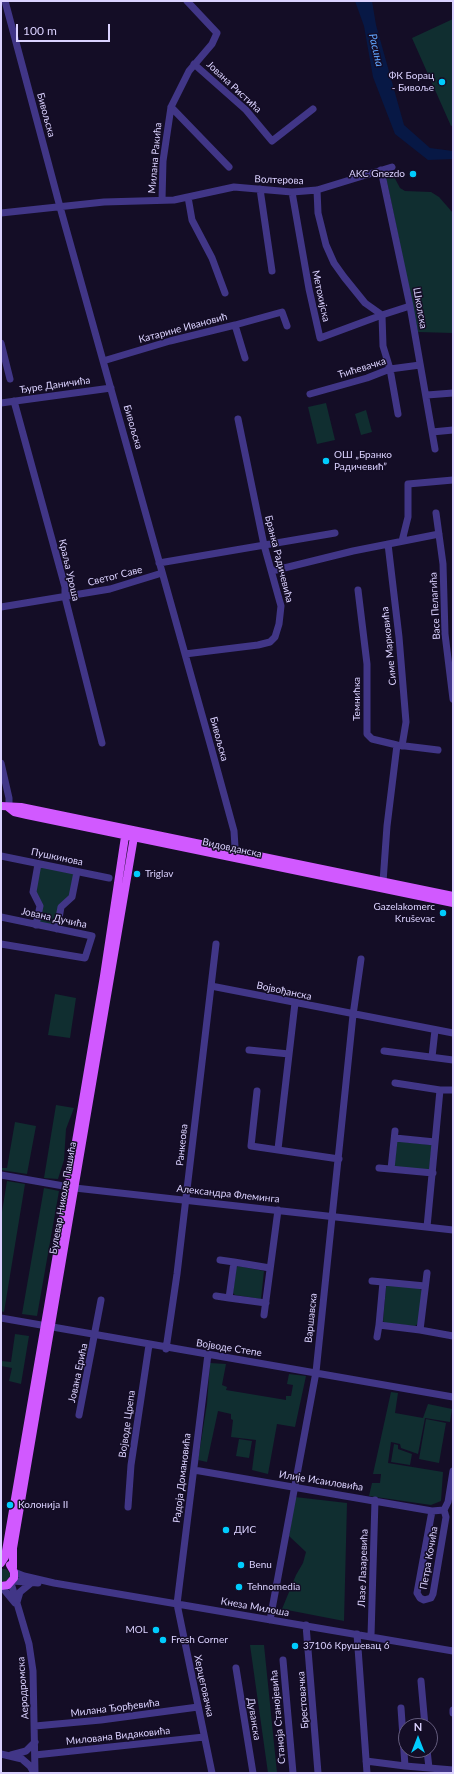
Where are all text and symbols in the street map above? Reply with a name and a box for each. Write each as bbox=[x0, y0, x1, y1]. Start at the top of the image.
scale bar bbox=[18, 16, 112, 42]
text: 100 m bbox=[23, 23, 57, 38]
water label: Расина bbox=[366, 32, 386, 68]
street label: Јована Ристића bbox=[204, 59, 264, 115]
place label: ФК Борац - Бивоље bbox=[388, 70, 434, 94]
marker: ФК Борац - Бивоље bbox=[437, 77, 447, 87]
street label: Бивољска bbox=[34, 91, 58, 139]
street label: Милана Ракића bbox=[146, 122, 164, 194]
place label: AKC Gnezdo bbox=[349, 168, 405, 180]
marker: AKC Gnezdo bbox=[408, 169, 418, 179]
street label: Волтерова bbox=[254, 173, 304, 187]
street label: Метохијска bbox=[310, 269, 332, 323]
street label: Школска bbox=[410, 286, 430, 330]
street label: Катарине Ивановић bbox=[137, 310, 229, 346]
street label: Ћићевачка bbox=[337, 355, 387, 381]
street label: Ђуре Даничића bbox=[19, 374, 91, 396]
street label: Бивољска bbox=[121, 403, 145, 451]
place label: ОШ „Бранко Радичевић” bbox=[334, 449, 392, 472]
marker: ОШ „Бранко Радичевић” bbox=[321, 456, 331, 466]
street label: Бранка Радичевића bbox=[262, 514, 296, 604]
street label: Краља Уроша bbox=[56, 538, 82, 602]
street label: Светог Саве bbox=[86, 563, 144, 589]
street label: Васе Пелагића bbox=[427, 572, 443, 640]
street label: Симе Марковића bbox=[379, 606, 399, 686]
street label: Темнићка bbox=[351, 677, 363, 721]
street label: Бивољска bbox=[207, 715, 231, 763]
street label: Видовданска bbox=[201, 836, 263, 860]
street label: Пушкинова bbox=[30, 846, 84, 868]
place label: Triglav bbox=[145, 868, 173, 880]
marker: Triglav bbox=[132, 869, 142, 879]
place label: Gazelakomerc Kruševac bbox=[374, 901, 435, 924]
street label: Јована Дучића bbox=[20, 905, 88, 931]
marker: Gazelakomerc Kruševac bbox=[438, 908, 448, 918]
street label: Војвођанска bbox=[255, 979, 313, 1003]
street label: Ранкеова bbox=[174, 1123, 190, 1167]
street label: Булевар Николе Пашића bbox=[47, 1141, 79, 1255]
street label: Александра Флеминга bbox=[176, 1183, 280, 1205]
street label: Варшавска bbox=[302, 1292, 320, 1344]
street label: Војводе Степе bbox=[195, 1337, 263, 1359]
street label: Јована Ерића bbox=[66, 1342, 90, 1404]
street label: Војводе Црепа bbox=[116, 1389, 138, 1459]
street label: Радоја Домановића bbox=[171, 1432, 193, 1524]
street label: Илије Исаиловића bbox=[278, 1468, 364, 1494]
place label: Колонија II bbox=[18, 1499, 68, 1511]
marker: Колонија II bbox=[5, 1500, 15, 1510]
place label: ДИС bbox=[234, 1524, 256, 1536]
marker: ДИС bbox=[221, 1525, 231, 1535]
street label: Петра Кочића bbox=[418, 1525, 440, 1591]
street label: Лазе Лазаревића bbox=[356, 1529, 370, 1607]
place label: Benu bbox=[249, 1559, 272, 1571]
marker: Benu bbox=[236, 1560, 246, 1570]
place label: Tehnomedia bbox=[247, 1581, 300, 1593]
marker: Tehnomedia bbox=[234, 1582, 244, 1592]
street label: Кнеза Милоша bbox=[220, 1595, 290, 1619]
place label: MOL bbox=[126, 1624, 148, 1636]
marker: MOL bbox=[151, 1625, 161, 1635]
place label: Fresh Corner bbox=[171, 1634, 228, 1646]
marker: Fresh Corner bbox=[158, 1635, 168, 1645]
place label: 37106 Крушевац 6 bbox=[303, 1640, 390, 1652]
marker: 37106 Крушевац 6 bbox=[290, 1641, 300, 1651]
street label: Херцеговачка bbox=[192, 1654, 216, 1718]
street label: Аеродромска bbox=[15, 1656, 31, 1720]
street label: Станоја Станојевића bbox=[268, 1669, 288, 1765]
street label: Брестовачка bbox=[295, 1671, 311, 1729]
street label: Милана Ђорђевића bbox=[70, 1697, 160, 1719]
street label: Дуванска bbox=[245, 1697, 263, 1741]
north arrow bbox=[398, 1718, 438, 1758]
text: N bbox=[414, 1720, 422, 1733]
street label: Милована Видаковића bbox=[65, 1725, 171, 1747]

